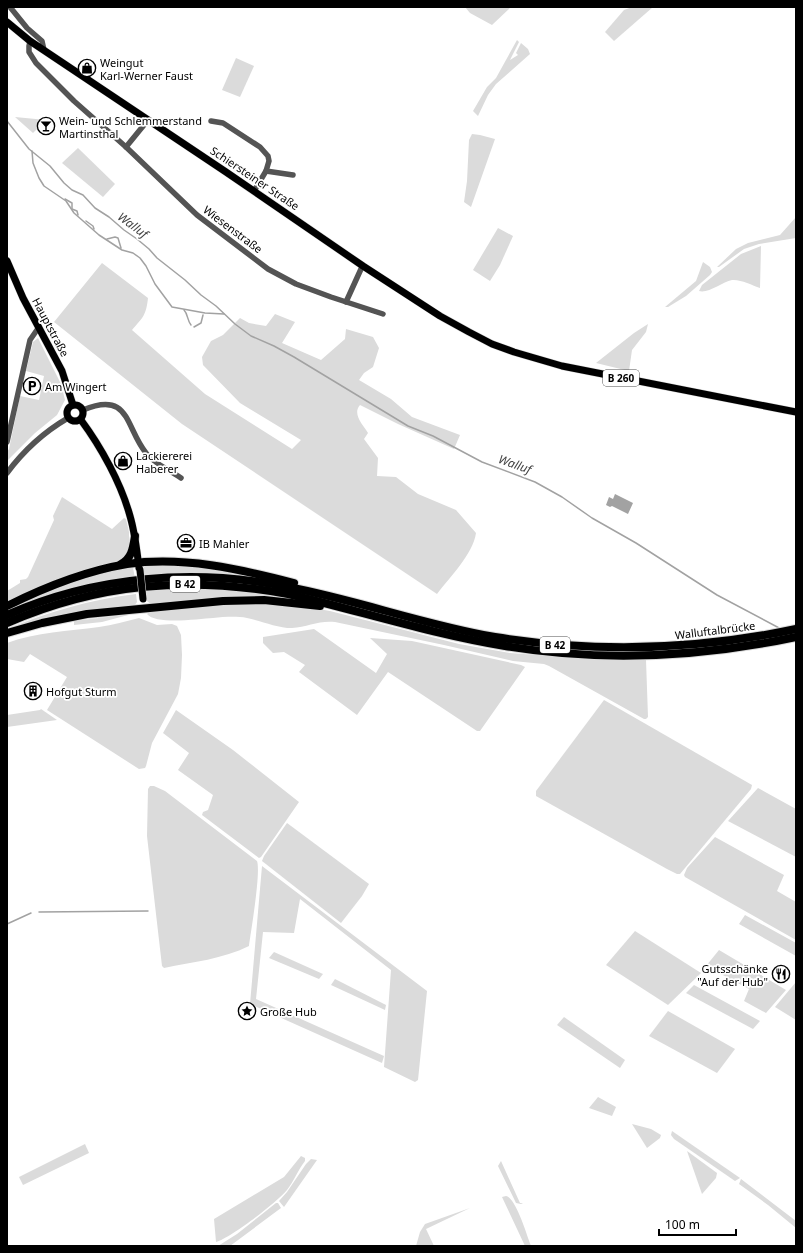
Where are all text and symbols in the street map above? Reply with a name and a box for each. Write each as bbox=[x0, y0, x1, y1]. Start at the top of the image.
place label: Weingut Karl-Werner Faust bbox=[100, 55, 193, 83]
shop icon: Weingut Karl-Werner Faust bbox=[77, 58, 97, 78]
place label: Wein- und Schlemmerstand Martinsthal bbox=[59, 113, 202, 141]
bar icon: Wein- und Schlemmerstand Martinsthal bbox=[36, 116, 56, 136]
street label: Schiersteiner Straße bbox=[208, 143, 302, 213]
street label: Wiesenstraße bbox=[200, 202, 266, 256]
water label: Walluf bbox=[114, 208, 153, 243]
street label: Hauptstraße bbox=[29, 295, 73, 359]
road number: B 260 bbox=[603, 370, 639, 386]
parking icon: Am Wingert bbox=[22, 376, 42, 396]
place label: Am Wingert bbox=[45, 379, 107, 394]
place label: Lackiererei Haberer bbox=[136, 448, 192, 476]
water label: Walluf bbox=[496, 450, 536, 479]
shop icon: Lackiererei Haberer bbox=[113, 451, 133, 471]
office icon: IB Mahler bbox=[176, 533, 196, 553]
place label: IB Mahler bbox=[199, 536, 250, 551]
road number: B 42 bbox=[170, 576, 200, 592]
street label: Walluftalbrücke bbox=[674, 618, 756, 642]
road number: B 42 bbox=[540, 637, 570, 653]
building icon: Hofgut Sturm bbox=[23, 681, 43, 701]
place label: Hofgut Sturm bbox=[46, 684, 117, 699]
place label: Gutsschänke "Auf der Hub" bbox=[697, 961, 768, 989]
restaurant icon: Gutsschänke "Auf der Hub" bbox=[771, 964, 791, 984]
place icon: Große Hub bbox=[237, 1001, 257, 1021]
place label: Große Hub bbox=[260, 1004, 317, 1019]
scale bar bbox=[659, 1211, 736, 1237]
text: 100 m bbox=[665, 1216, 700, 1233]

